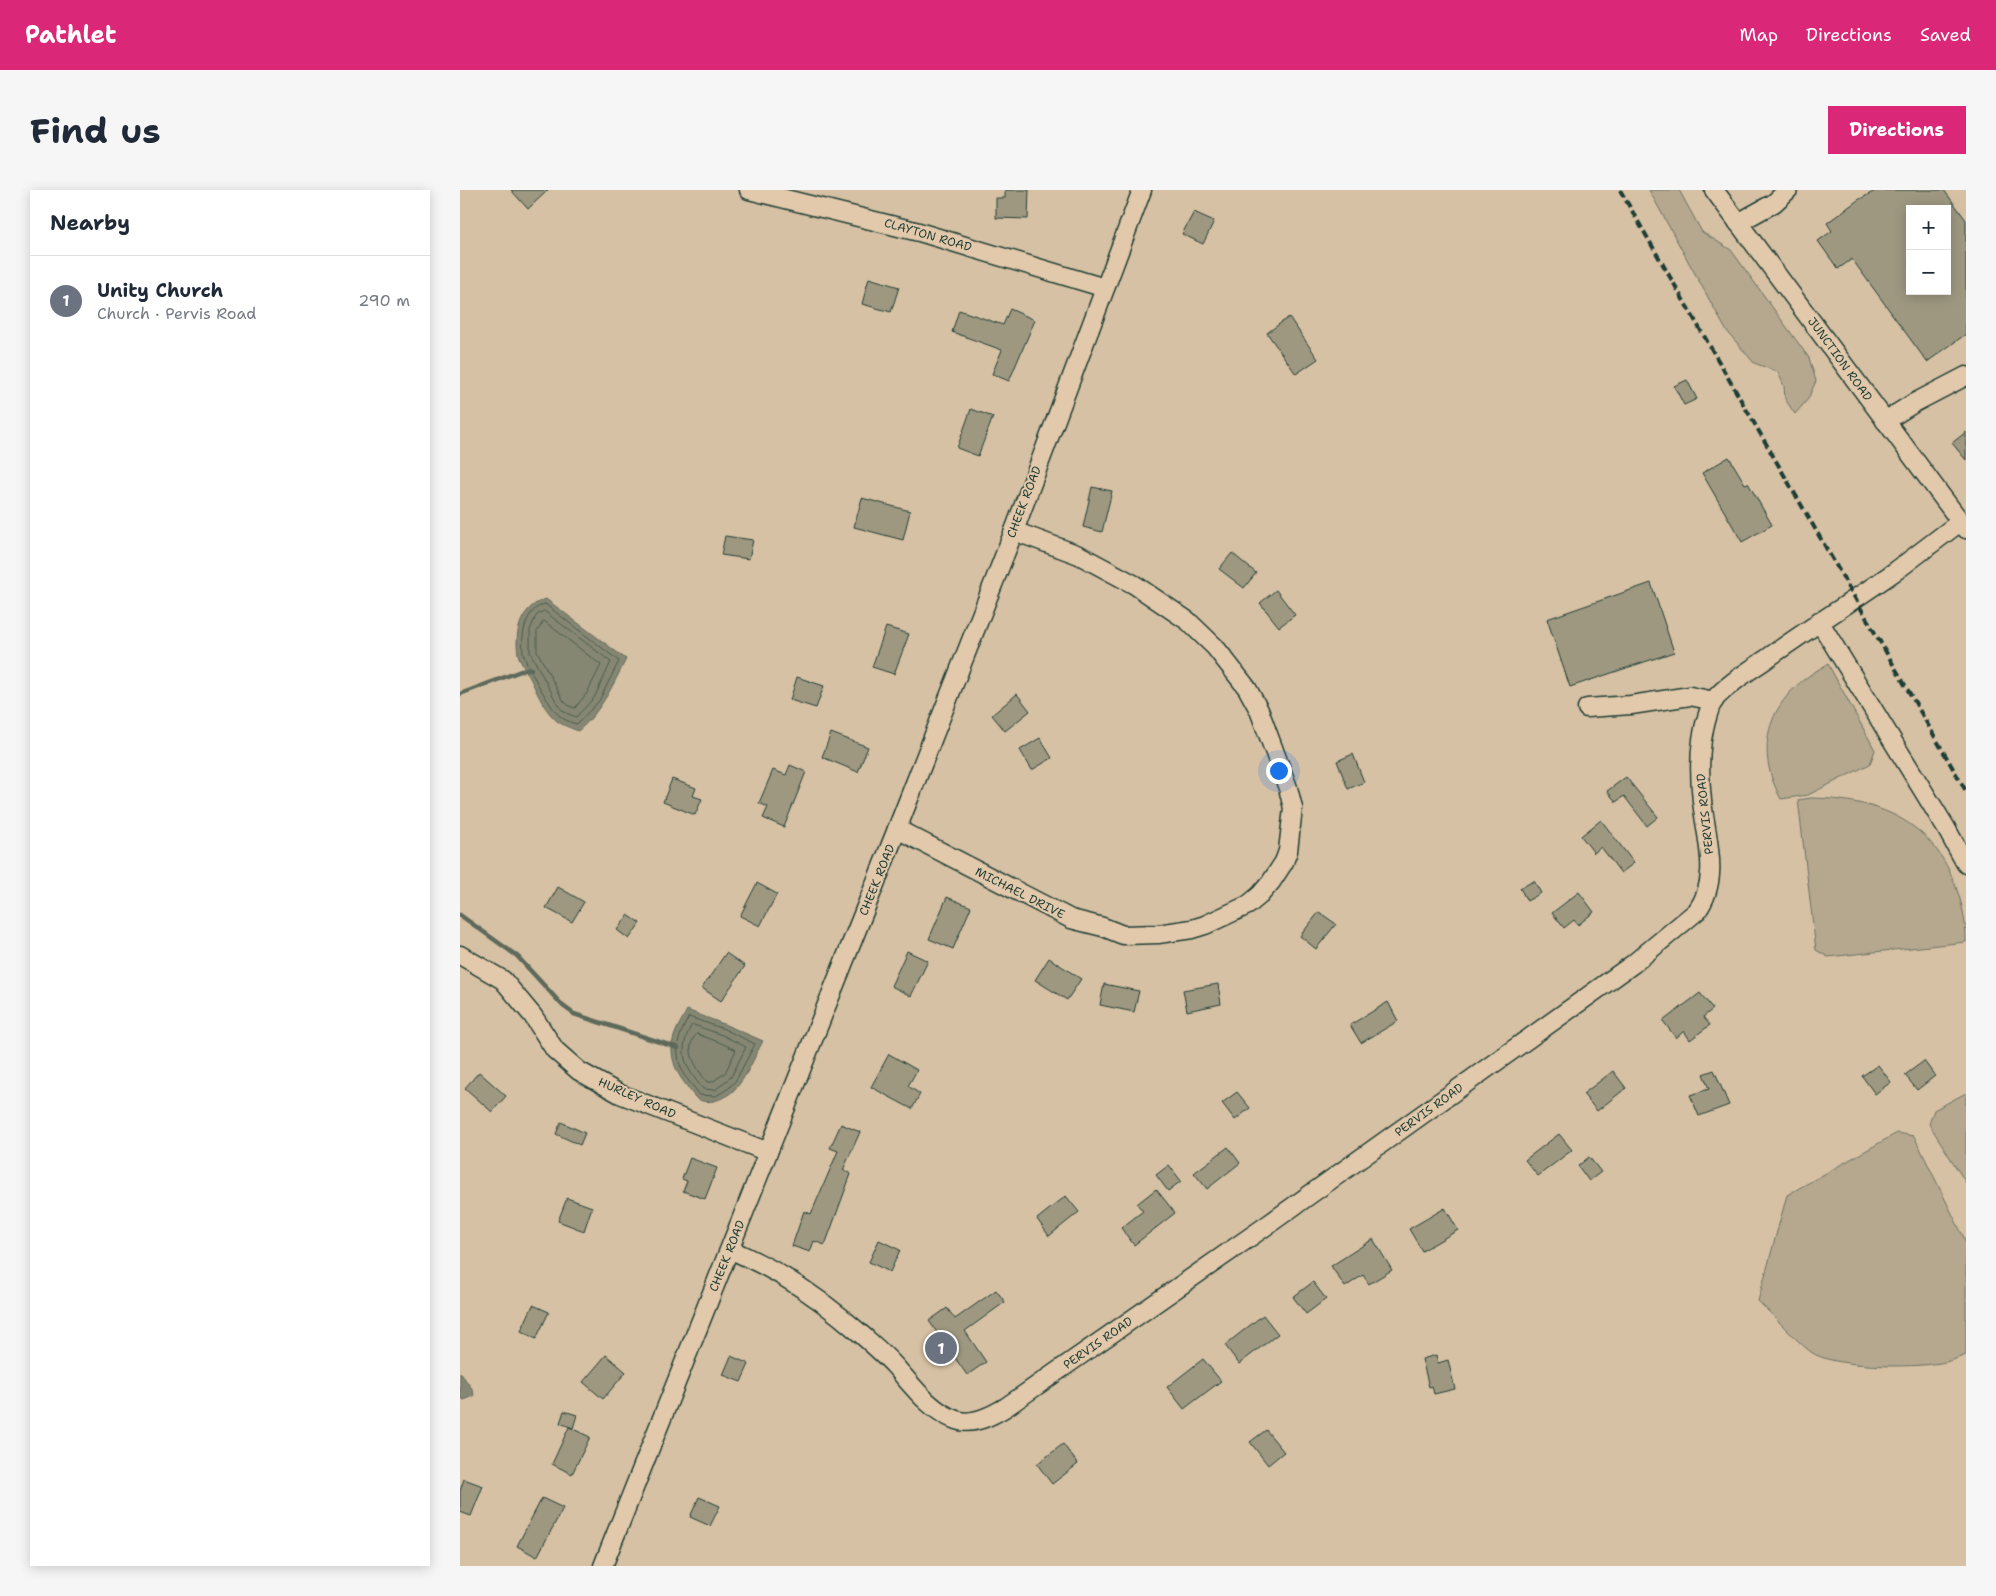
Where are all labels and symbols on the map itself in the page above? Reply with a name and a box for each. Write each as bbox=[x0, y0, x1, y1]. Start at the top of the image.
street label: CLAYTON ROAD bbox=[882, 215, 974, 255]
street label: JUNCTION ROAD bbox=[1804, 314, 1876, 404]
street label: CHEEK ROAD bbox=[1003, 464, 1045, 540]
your location bbox=[1266, 758, 1292, 784]
street label: PERVIS ROAD bbox=[1693, 773, 1717, 855]
street label: CHEEK ROAD bbox=[855, 842, 899, 918]
street label: MICHAEL DRIVE bbox=[972, 863, 1068, 923]
street label: HURLEY ROAD bbox=[596, 1074, 678, 1122]
street label: PERVIS ROAD bbox=[1391, 1080, 1467, 1140]
street label: CHEEK ROAD bbox=[705, 1218, 749, 1294]
street label: PERVIS ROAD bbox=[1060, 1313, 1136, 1373]
pin: 1 bbox=[925, 1329, 957, 1367]

